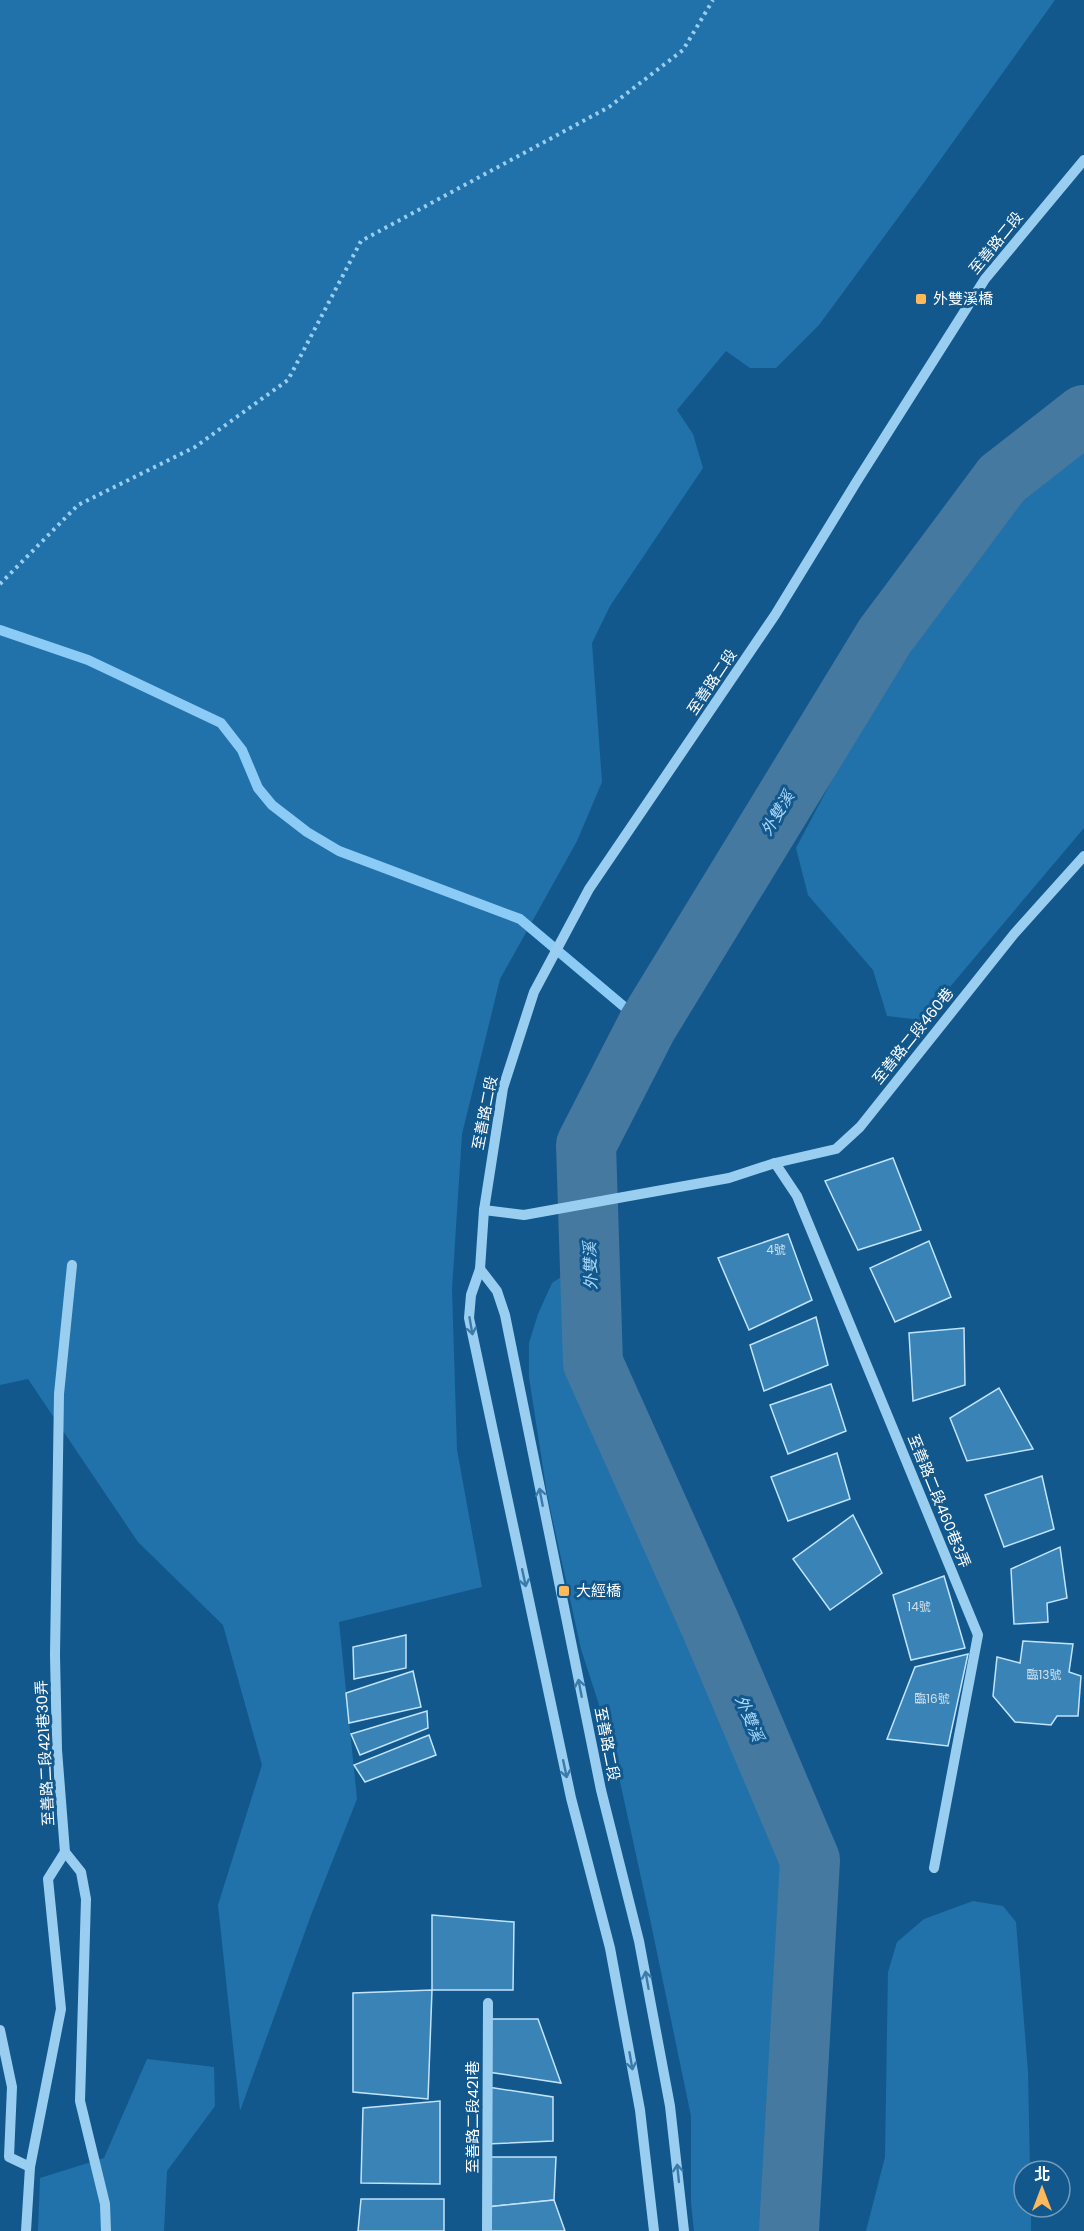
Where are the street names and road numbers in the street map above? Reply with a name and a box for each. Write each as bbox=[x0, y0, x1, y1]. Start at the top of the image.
street label: 至善路二段 bbox=[964, 207, 1027, 278]
street label: 至善路二段 bbox=[682, 645, 741, 719]
street label: 至善路二段460巷 bbox=[867, 983, 958, 1088]
street label: 至善路二段 bbox=[467, 1074, 502, 1152]
street label: 至善路二段460巷3弄 bbox=[903, 1431, 976, 1571]
street label: 至善路二段421巷30弄 bbox=[30, 1680, 59, 1827]
street label: 至善路二段 bbox=[590, 1705, 625, 1783]
street label: 至善路二段421巷 bbox=[462, 2061, 483, 2173]

